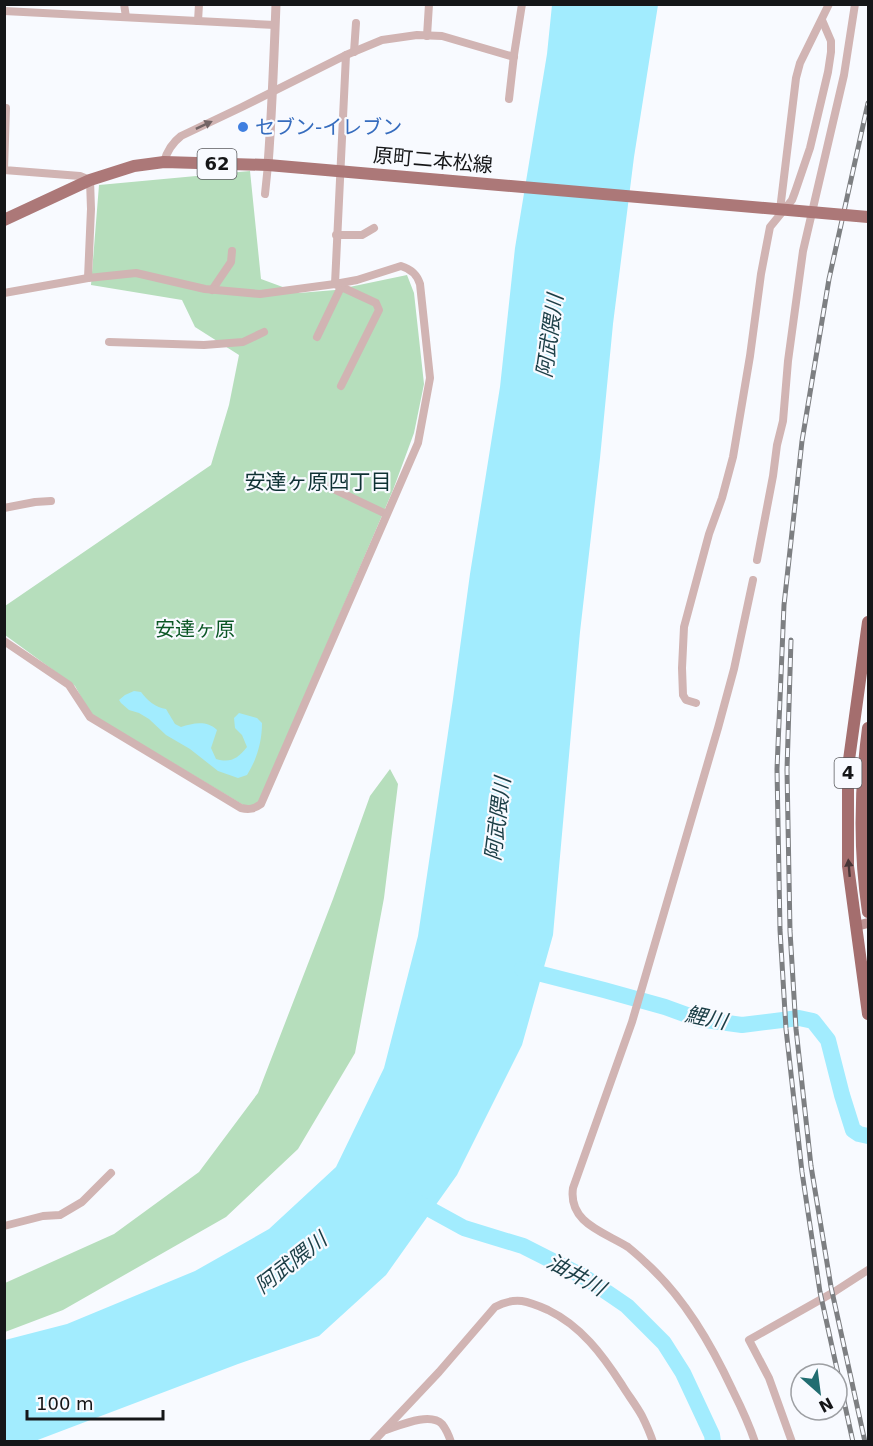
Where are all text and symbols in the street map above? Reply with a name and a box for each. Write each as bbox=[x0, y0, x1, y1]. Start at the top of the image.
place label: セブン-イレブン bbox=[255, 115, 402, 139]
one-way arrow bbox=[196, 120, 213, 129]
marker: セブン-イレブン bbox=[236, 120, 250, 134]
street label: 原町二本松線 bbox=[372, 143, 494, 177]
road number: 62 bbox=[198, 149, 236, 179]
water label: 阿武隈川 bbox=[532, 291, 568, 379]
district label: 安達ヶ原四丁目 bbox=[245, 470, 392, 494]
park label: 安達ヶ原 bbox=[155, 617, 235, 641]
road number: 4 bbox=[834, 758, 862, 788]
water label: 阿武隈川 bbox=[481, 774, 515, 862]
one-way arrow bbox=[844, 858, 854, 877]
water label: 鯉川 bbox=[683, 1002, 731, 1035]
water label: 阿武隈川 bbox=[251, 1226, 333, 1298]
water label: 油井川 bbox=[543, 1249, 611, 1302]
north arrow bbox=[789, 1362, 849, 1422]
scale bar bbox=[27, 1383, 164, 1421]
text: 100 m bbox=[36, 1393, 94, 1414]
text: N bbox=[815, 1393, 836, 1416]

